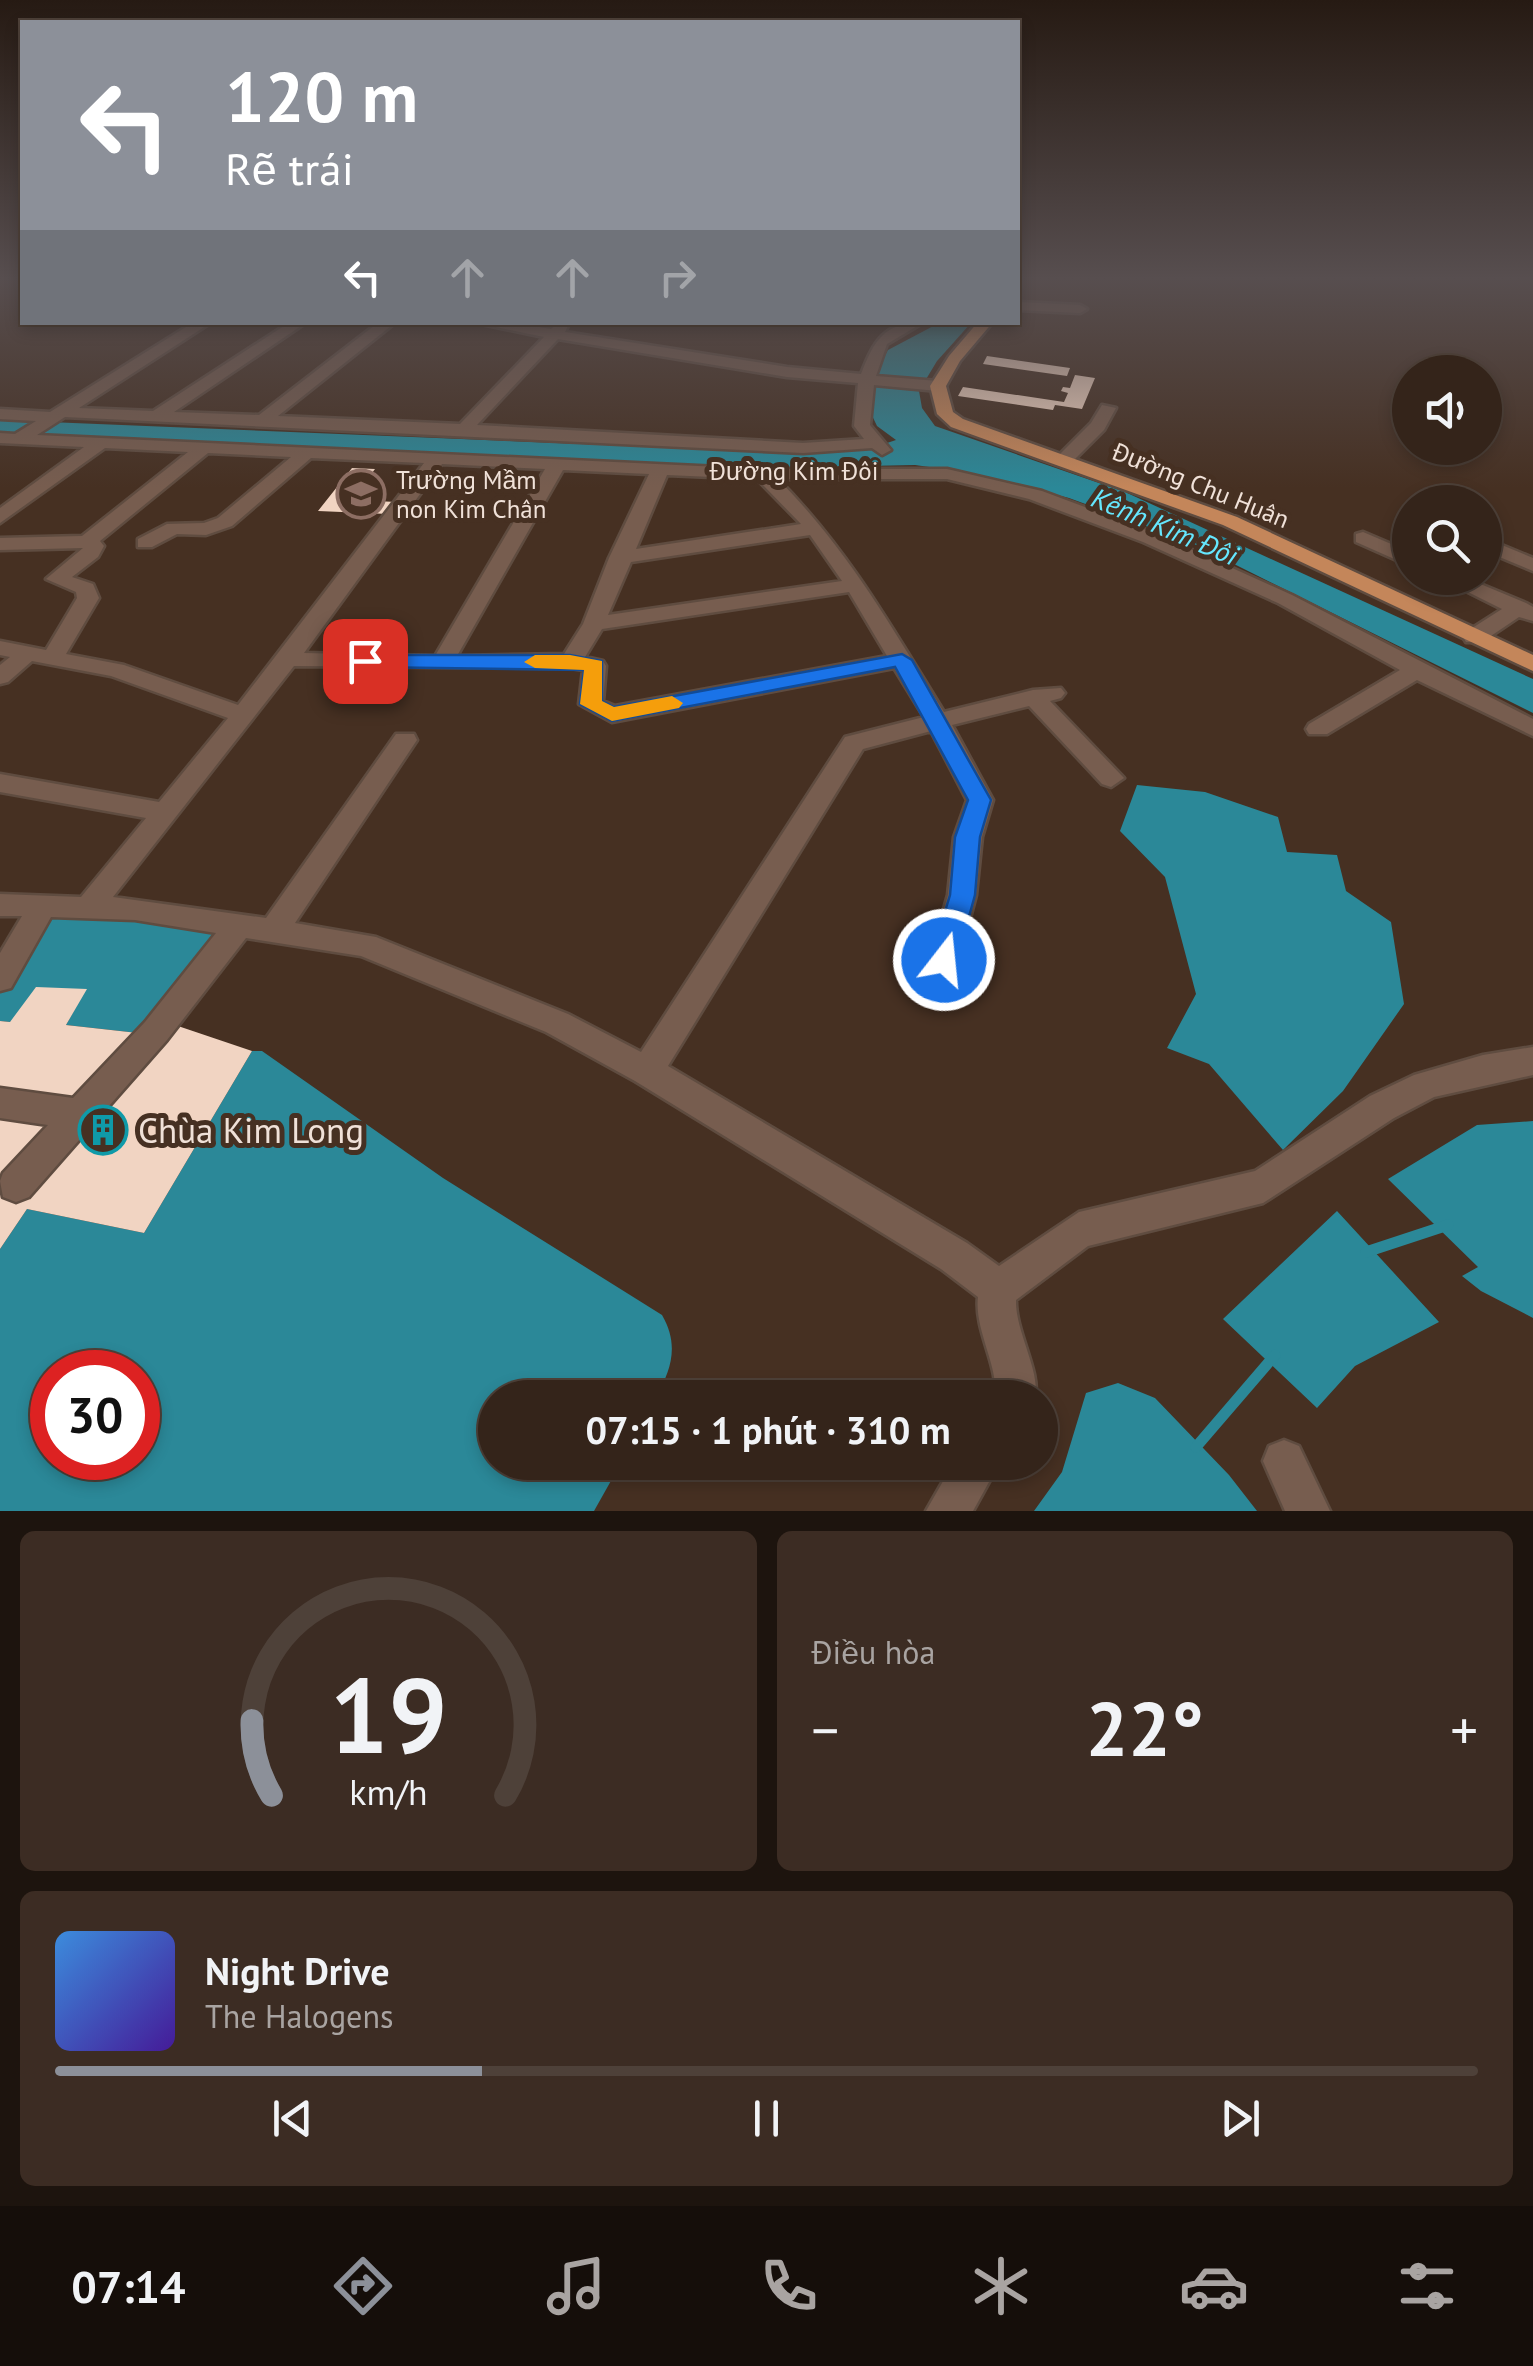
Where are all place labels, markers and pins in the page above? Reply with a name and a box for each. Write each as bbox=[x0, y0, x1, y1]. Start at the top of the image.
place label: Trường Mầm non Kim Chân bbox=[396, 464, 546, 525]
school or university icon: Trường Mầm non Kim Chân bbox=[335, 468, 387, 520]
pin bbox=[323, 619, 408, 704]
building icon: Chùa Kim Long bbox=[77, 1104, 129, 1156]
place label: Chùa Kim Long bbox=[138, 1107, 364, 1153]

